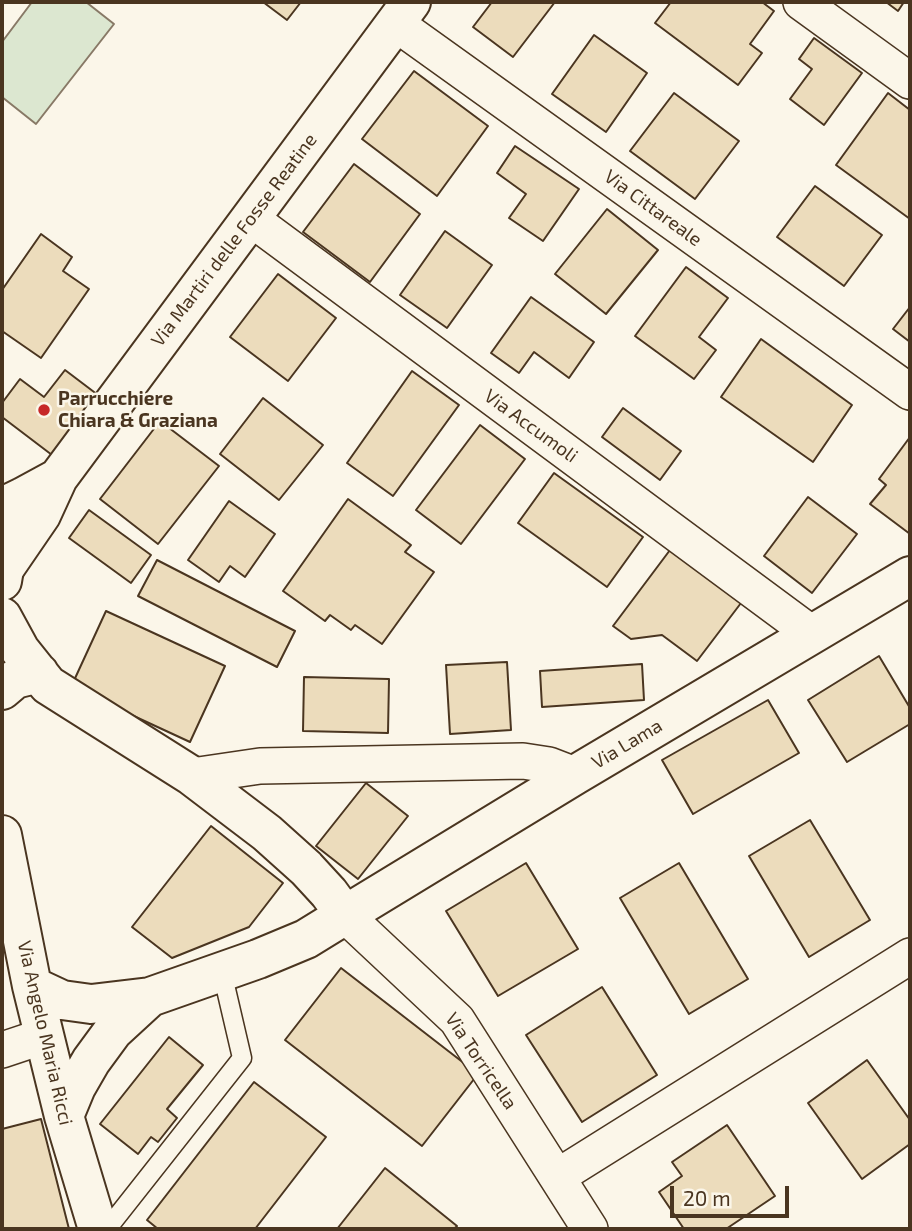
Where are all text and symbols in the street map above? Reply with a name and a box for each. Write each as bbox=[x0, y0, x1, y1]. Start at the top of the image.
street label: Via Martiri delle Fosse Reatine bbox=[146, 129, 322, 351]
street label: Via Cittareale bbox=[600, 165, 706, 251]
street label: Via Accumoli bbox=[480, 385, 582, 467]
place label: Parrucchiere Chiara & Graziana bbox=[58, 388, 218, 432]
marker: Parrucchiere Chiara & Graziana bbox=[36, 402, 52, 418]
street label: Via Lama bbox=[588, 714, 666, 774]
street label: Via Angelo Maria Ricci bbox=[13, 938, 77, 1128]
street label: Via Torricella bbox=[440, 1008, 522, 1114]
scale bar bbox=[674, 1172, 793, 1216]
text: 20 m bbox=[683, 1185, 731, 1210]

